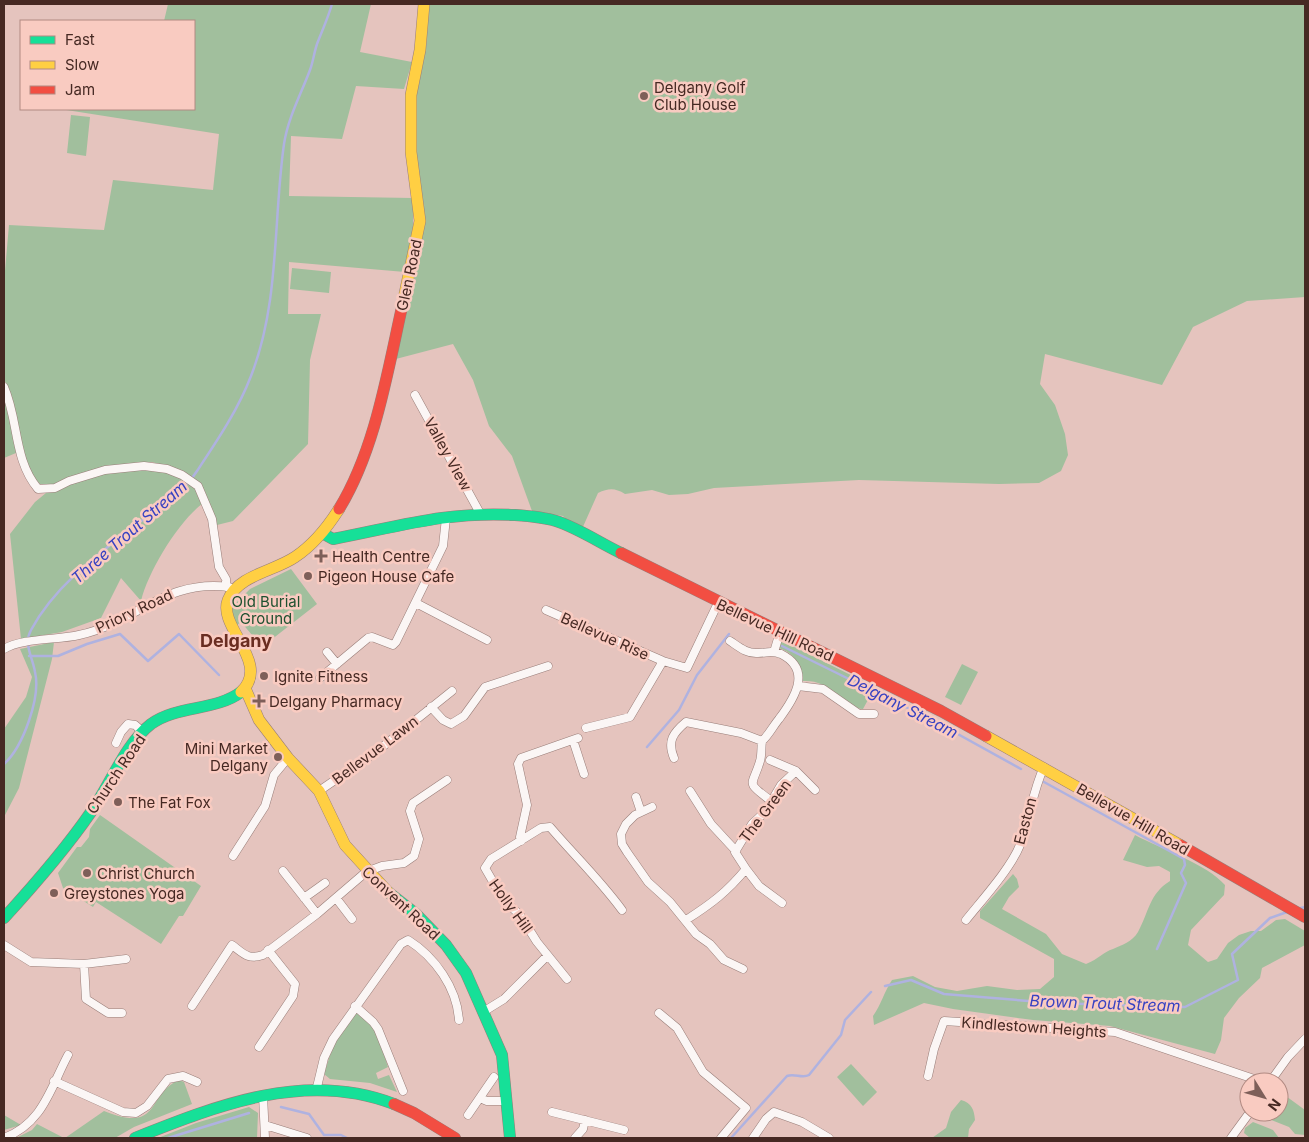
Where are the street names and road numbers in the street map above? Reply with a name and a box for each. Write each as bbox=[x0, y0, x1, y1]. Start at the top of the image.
street label: Glen Road bbox=[392, 237, 426, 313]
street label: Valley View bbox=[420, 414, 476, 494]
street label: Priory Road bbox=[92, 585, 176, 637]
street label: Bellevue Hill Road bbox=[713, 595, 837, 665]
street label: Bellevue Rise bbox=[558, 608, 652, 664]
street label: Bellevue Lawn bbox=[328, 712, 422, 788]
street label: Church Road bbox=[82, 731, 150, 817]
street label: The Green bbox=[735, 776, 795, 846]
street label: Bellevue Hill Road bbox=[1073, 779, 1193, 859]
street label: Easton bbox=[1010, 795, 1040, 847]
street label: Convent Road bbox=[358, 862, 444, 944]
street label: Holly Hill bbox=[485, 875, 537, 937]
street label: Kindlestown Heights bbox=[961, 1012, 1107, 1042]

